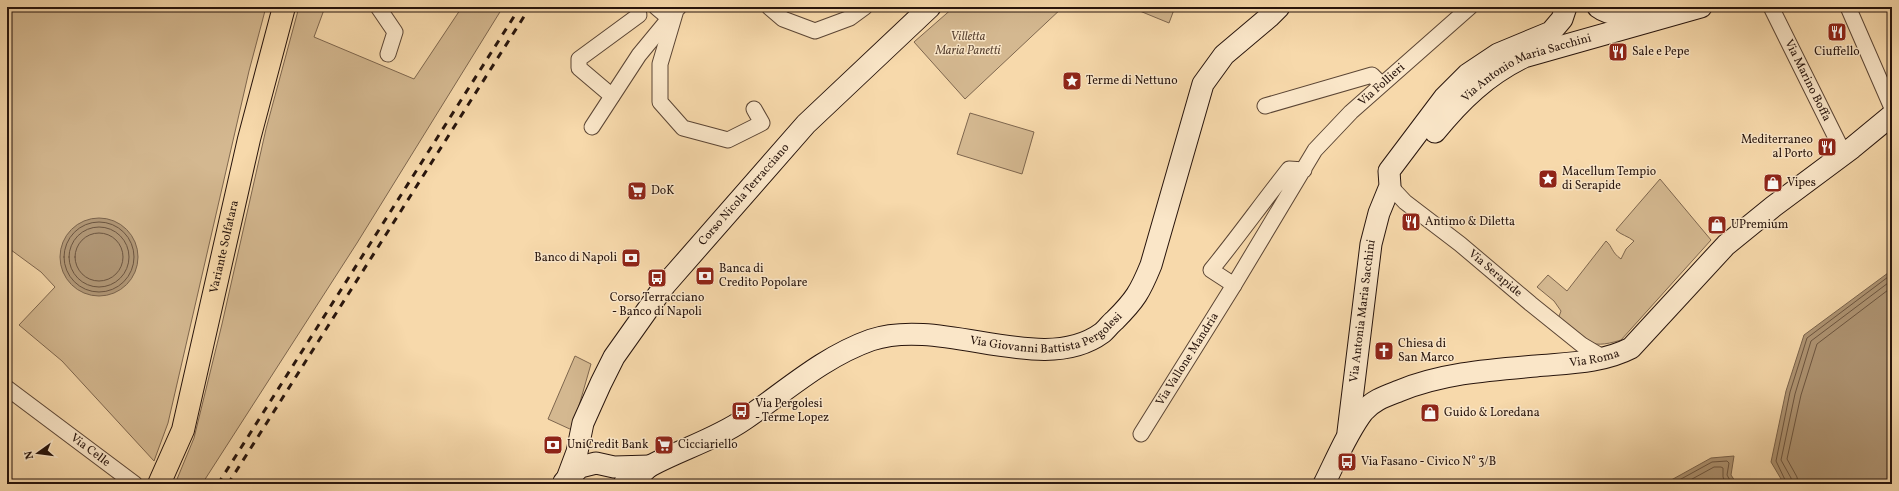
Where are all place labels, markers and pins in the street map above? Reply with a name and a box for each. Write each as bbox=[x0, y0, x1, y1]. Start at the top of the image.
restaurant icon: Ciuffello bbox=[1826, 21, 1848, 43]
restaurant icon: Sale e Pepe bbox=[1607, 41, 1629, 63]
place label: Sale e Pepe bbox=[1632, 44, 1690, 60]
place label: Ciuffello bbox=[1814, 44, 1860, 60]
place icon: Terme di Nettuno bbox=[1061, 70, 1083, 92]
place label: Terme di Nettuno bbox=[1086, 73, 1178, 89]
place label: Mediterraneo al Porto bbox=[1741, 132, 1813, 162]
restaurant icon: Mediterraneo al Porto bbox=[1816, 136, 1838, 158]
place label: Macellum Tempio di Serapide bbox=[1562, 164, 1656, 194]
place icon: Macellum Tempio di Serapide bbox=[1537, 168, 1559, 190]
shop icon: Vipes bbox=[1762, 172, 1784, 194]
place label: Vipes bbox=[1787, 175, 1816, 191]
supermarket icon: DoK bbox=[626, 180, 648, 202]
place label: DoK bbox=[651, 183, 674, 199]
restaurant icon: Antimo & Diletta bbox=[1400, 211, 1422, 233]
place label: Antimo & Diletta bbox=[1425, 214, 1515, 230]
shop icon: UPremium bbox=[1706, 214, 1728, 236]
place label: UPremium bbox=[1731, 217, 1789, 233]
bank icon: Banco di Napoli bbox=[620, 247, 642, 269]
place label: Banco di Napoli bbox=[534, 250, 617, 266]
place label: Banca di Credito Popolare bbox=[719, 261, 808, 291]
bank icon: Banca di Credito Popolare bbox=[694, 265, 716, 287]
bus stop icon: Corso Terracciano - Banco di Napoli bbox=[646, 267, 668, 289]
place label: Corso Terracciano - Banco di Napoli bbox=[610, 290, 704, 320]
place label: Chiesa di San Marco bbox=[1398, 336, 1454, 366]
church icon: Chiesa di San Marco bbox=[1373, 340, 1395, 362]
place label: Via Pergolesi - Terme Lopez bbox=[755, 396, 829, 426]
bus stop icon: Via Pergolesi - Terme Lopez bbox=[730, 400, 752, 422]
shop icon: Guido & Loredana bbox=[1419, 402, 1441, 424]
place label: Guido & Loredana bbox=[1444, 405, 1540, 421]
bank icon: UniCredit Bank bbox=[542, 434, 564, 456]
supermarket icon: Cicciariello bbox=[653, 434, 675, 456]
place label: UniCredit Bank bbox=[567, 437, 649, 453]
place label: Cicciariello bbox=[678, 437, 738, 453]
bus stop icon: Via Fasano - Civico N° 3/B bbox=[1336, 451, 1358, 473]
place label: Via Fasano - Civico N° 3/B bbox=[1361, 454, 1496, 470]

